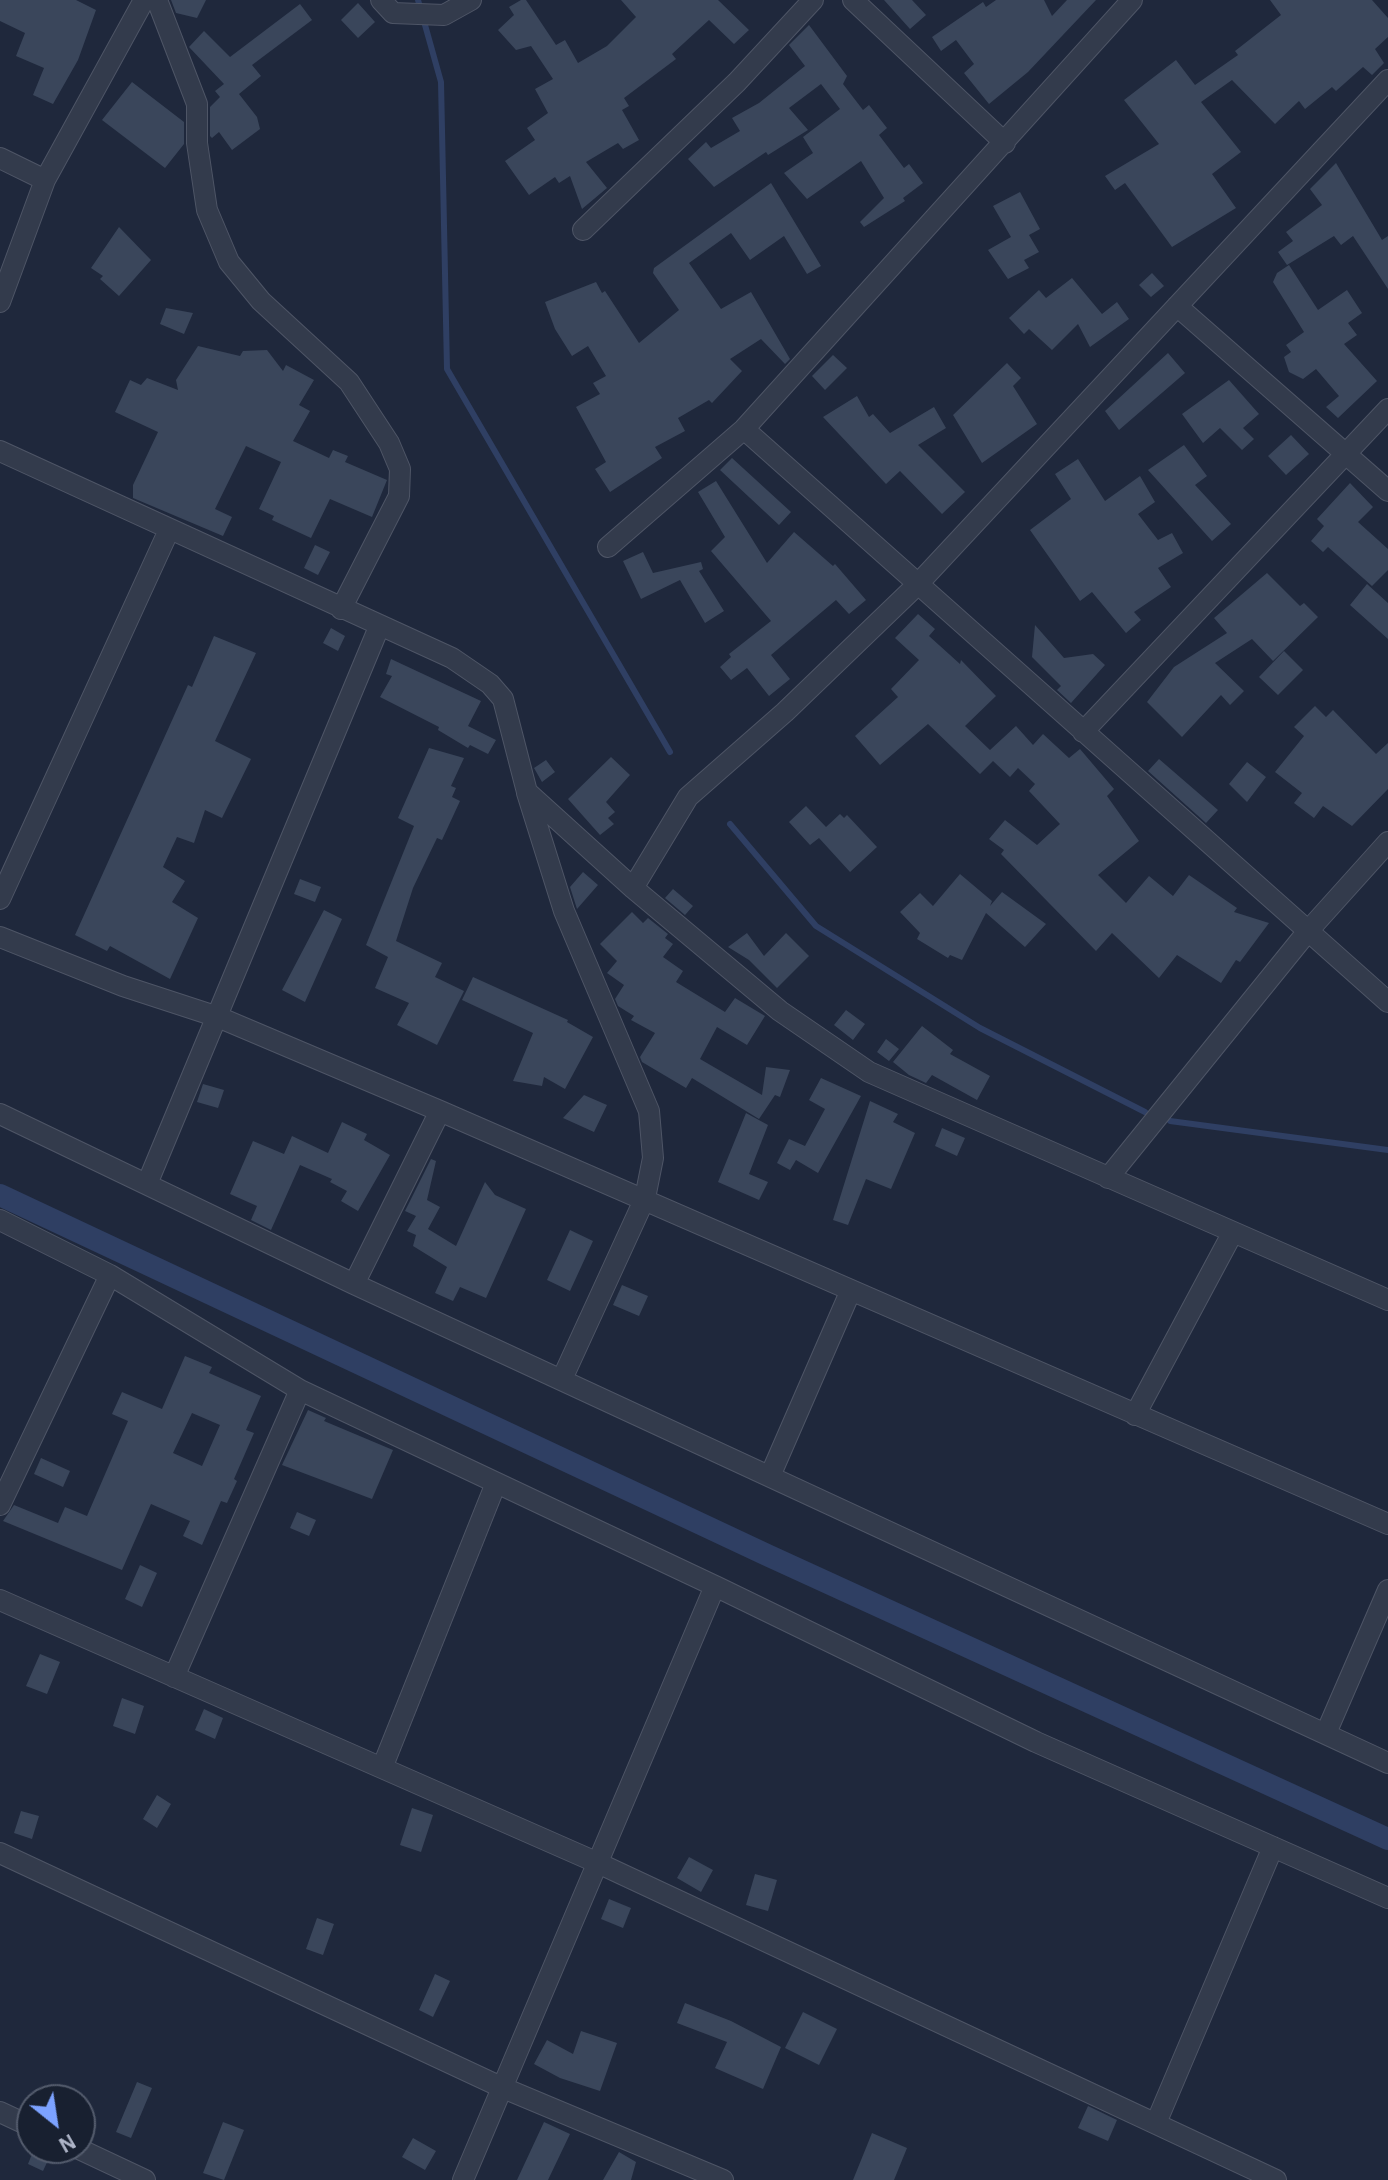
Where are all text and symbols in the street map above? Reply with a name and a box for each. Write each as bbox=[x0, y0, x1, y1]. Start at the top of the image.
north arrow bbox=[16, 2084, 96, 2164]
text: N bbox=[55, 2130, 79, 2156]

